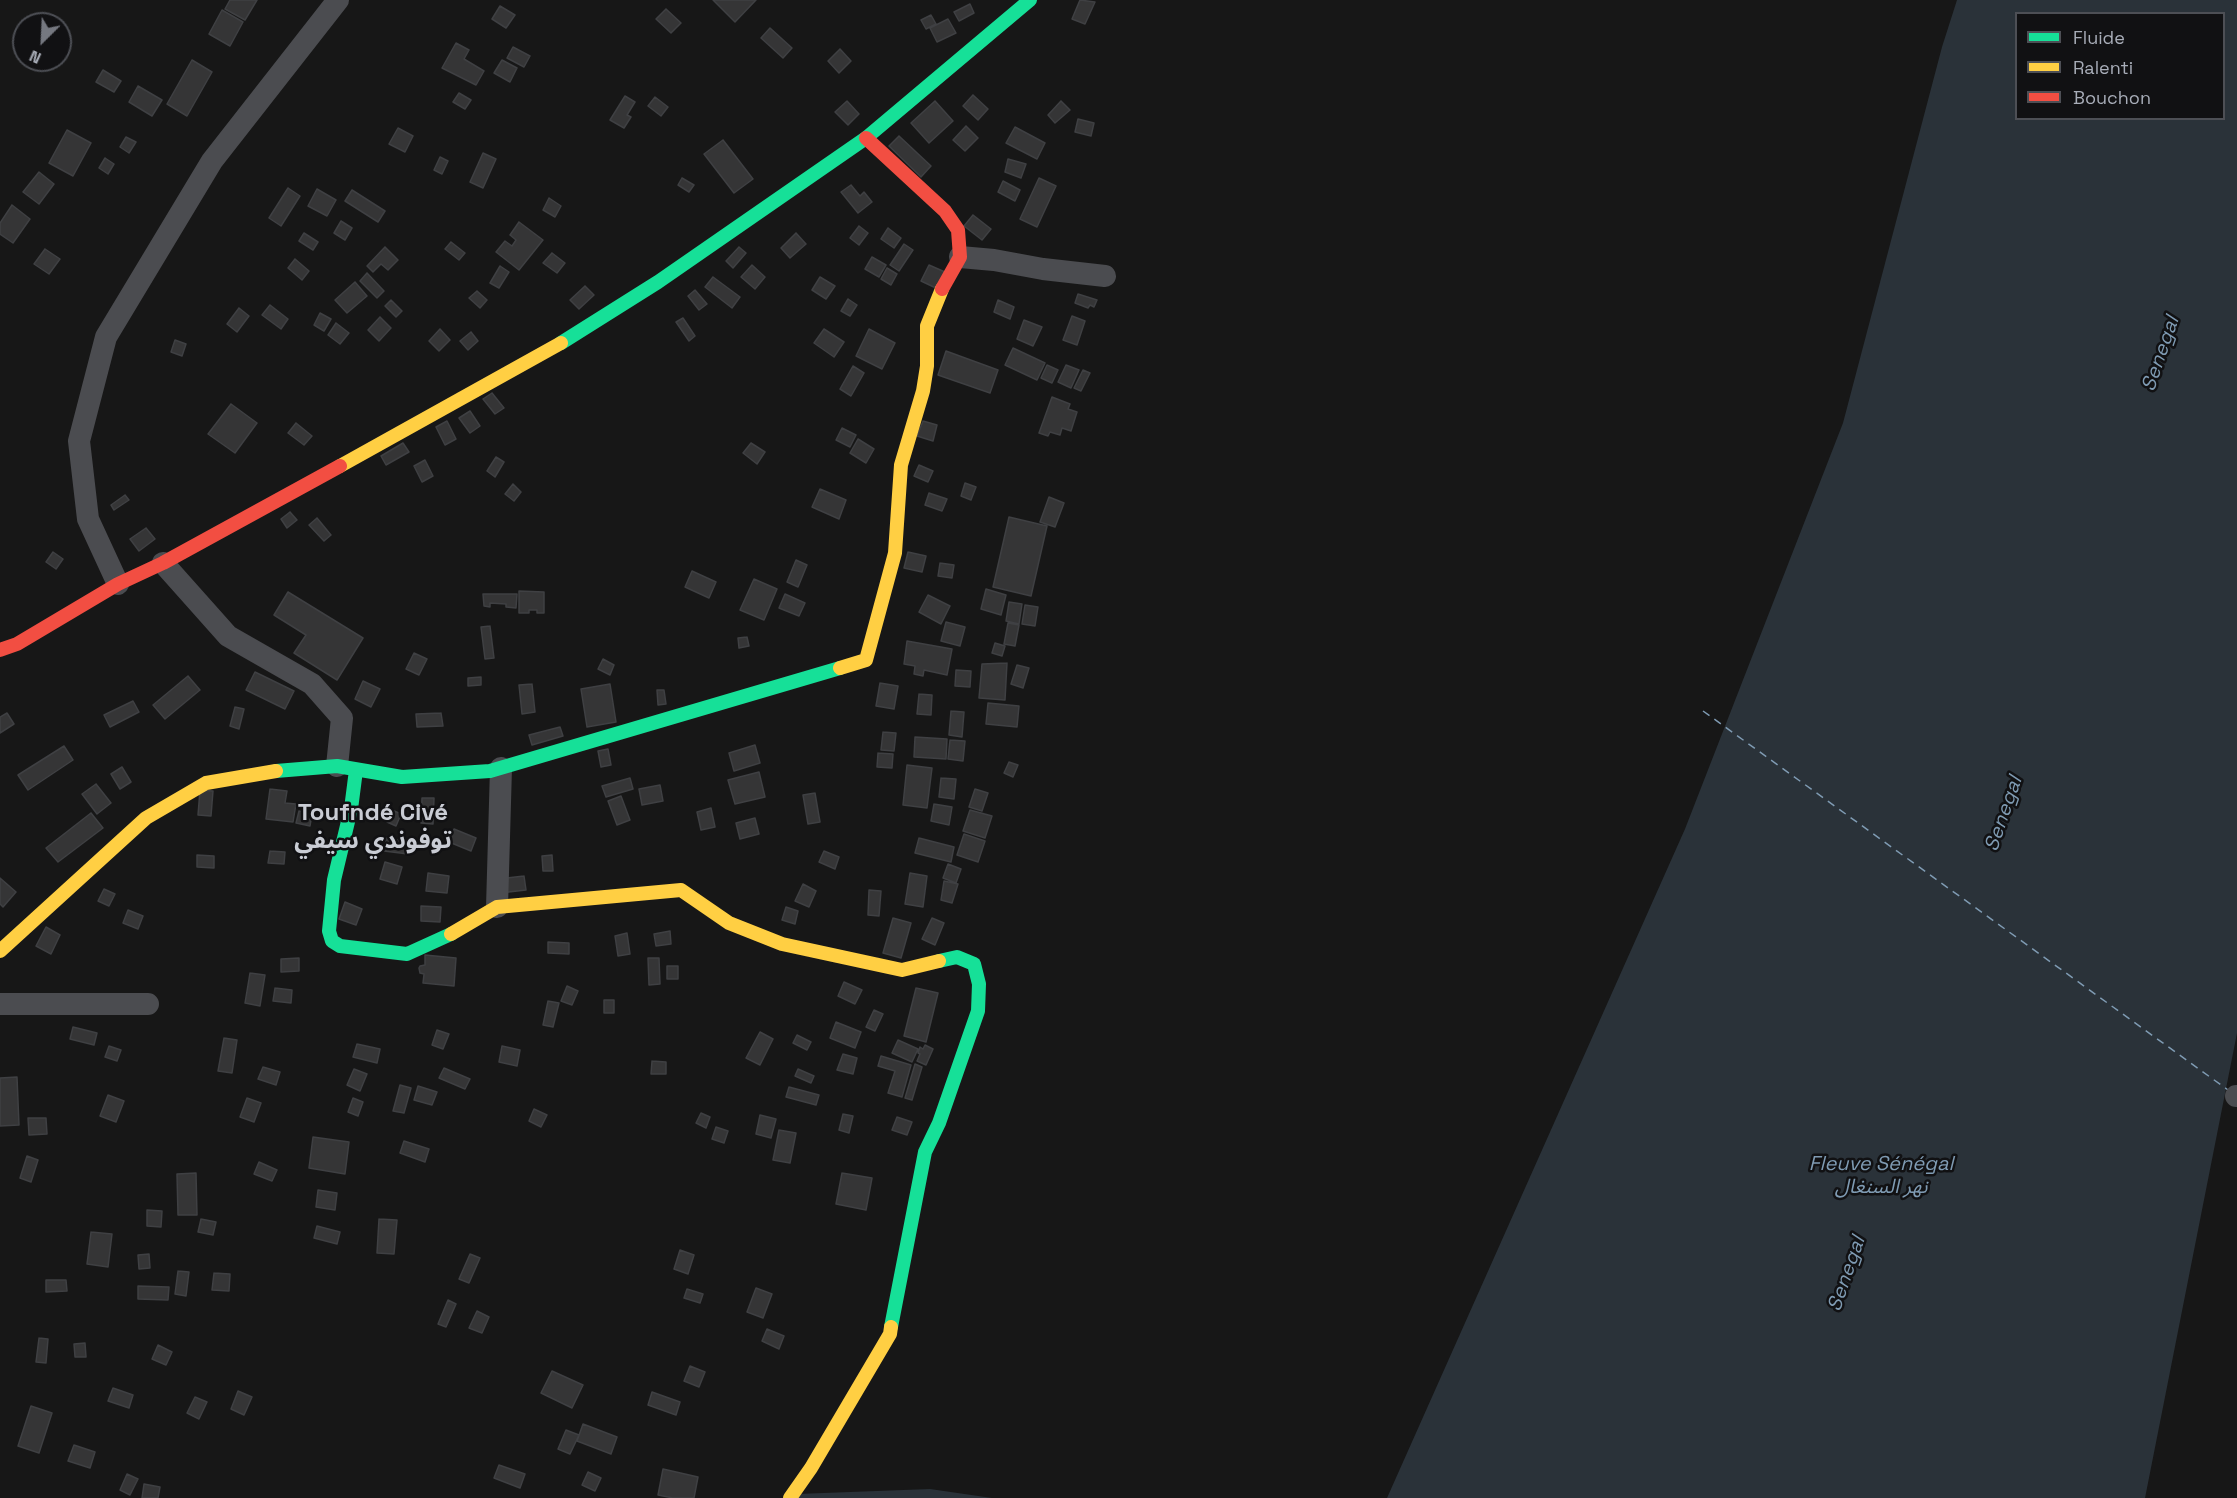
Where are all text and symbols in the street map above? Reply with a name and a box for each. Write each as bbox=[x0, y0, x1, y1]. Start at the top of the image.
north arrow bbox=[12, 12, 72, 72]
legend bbox=[2015, 12, 2225, 120]
text: Fluide bbox=[2073, 26, 2125, 49]
text: N bbox=[26, 45, 44, 69]
text: Ralenti bbox=[2073, 56, 2133, 79]
text: Bouchon bbox=[2073, 86, 2151, 109]
water label: Senegal bbox=[2137, 313, 2185, 395]
water label: Senegal bbox=[1980, 773, 2028, 855]
district label: Toufndé Civé توفوندي سيفي bbox=[294, 799, 452, 855]
water label: Fleuve Sénégal نهر السنغال bbox=[1809, 1153, 1953, 1200]
water label: Senegal bbox=[1823, 1233, 1871, 1315]

